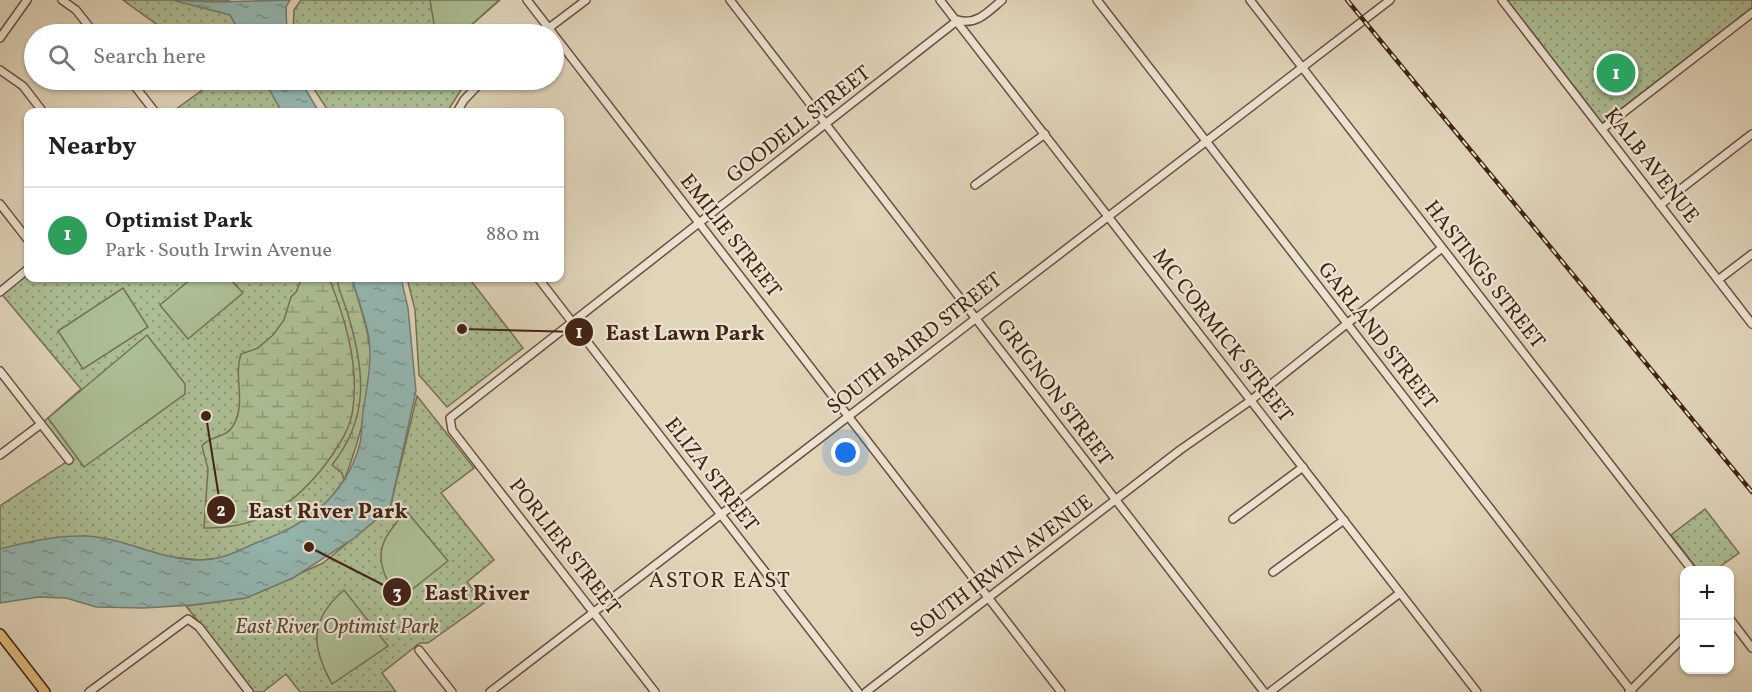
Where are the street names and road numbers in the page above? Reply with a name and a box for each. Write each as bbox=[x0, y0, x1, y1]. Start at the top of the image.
street label: GOODELL STREET bbox=[721, 59, 877, 191]
street label: KALB AVENUE bbox=[1597, 102, 1705, 230]
street label: EMILIE STREET bbox=[673, 168, 787, 304]
street label: HASTINGS STREET bbox=[1417, 195, 1551, 355]
street label: MC CORMICK STREET bbox=[1145, 243, 1299, 429]
street label: GARLAND STREET bbox=[1310, 256, 1444, 416]
street label: SOUTH BAIRD STREET bbox=[821, 266, 1009, 422]
street label: GRIGNON STREET bbox=[989, 314, 1119, 472]
street label: ELIZA STREET bbox=[657, 412, 765, 538]
street label: PORLIER STREET bbox=[501, 473, 627, 621]
street label: SOUTH IRWIN AVENUE bbox=[904, 488, 1100, 646]

